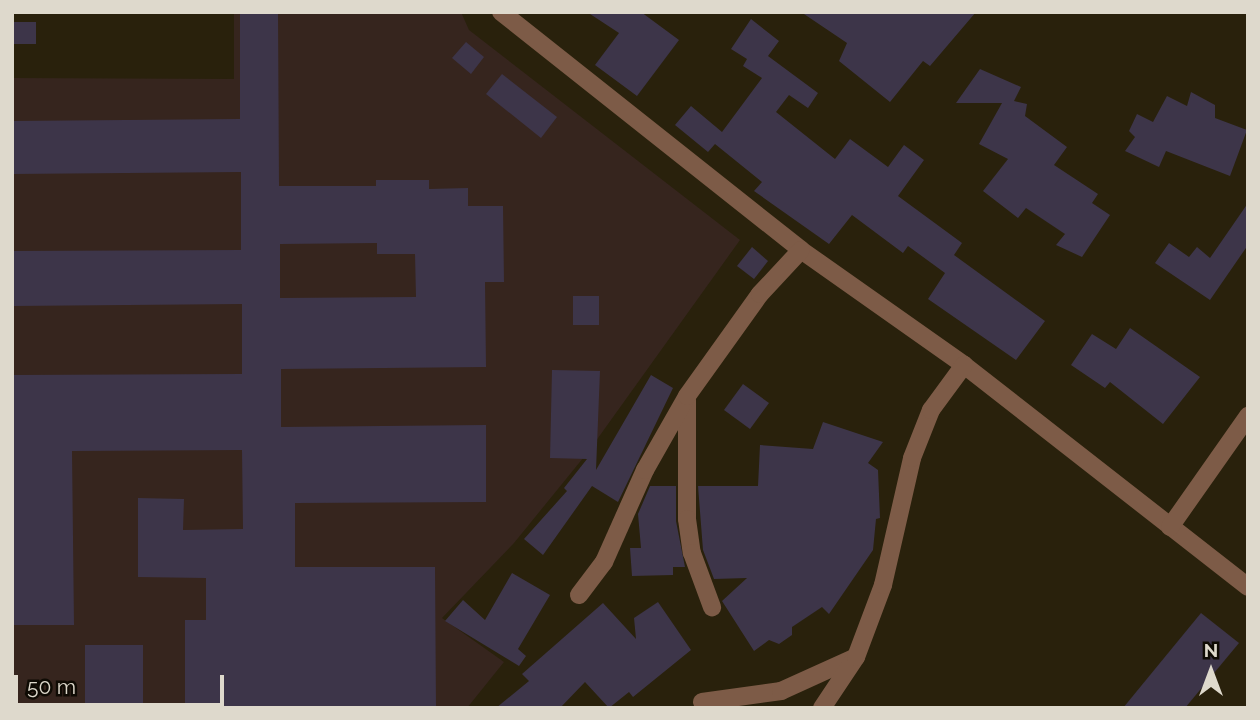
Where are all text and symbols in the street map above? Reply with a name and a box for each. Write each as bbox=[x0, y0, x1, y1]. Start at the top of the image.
north arrow bbox=[1176, 636, 1246, 706]
text: N bbox=[1204, 639, 1218, 661]
scale bar bbox=[18, 660, 228, 704]
text: 50 m bbox=[27, 674, 76, 699]

